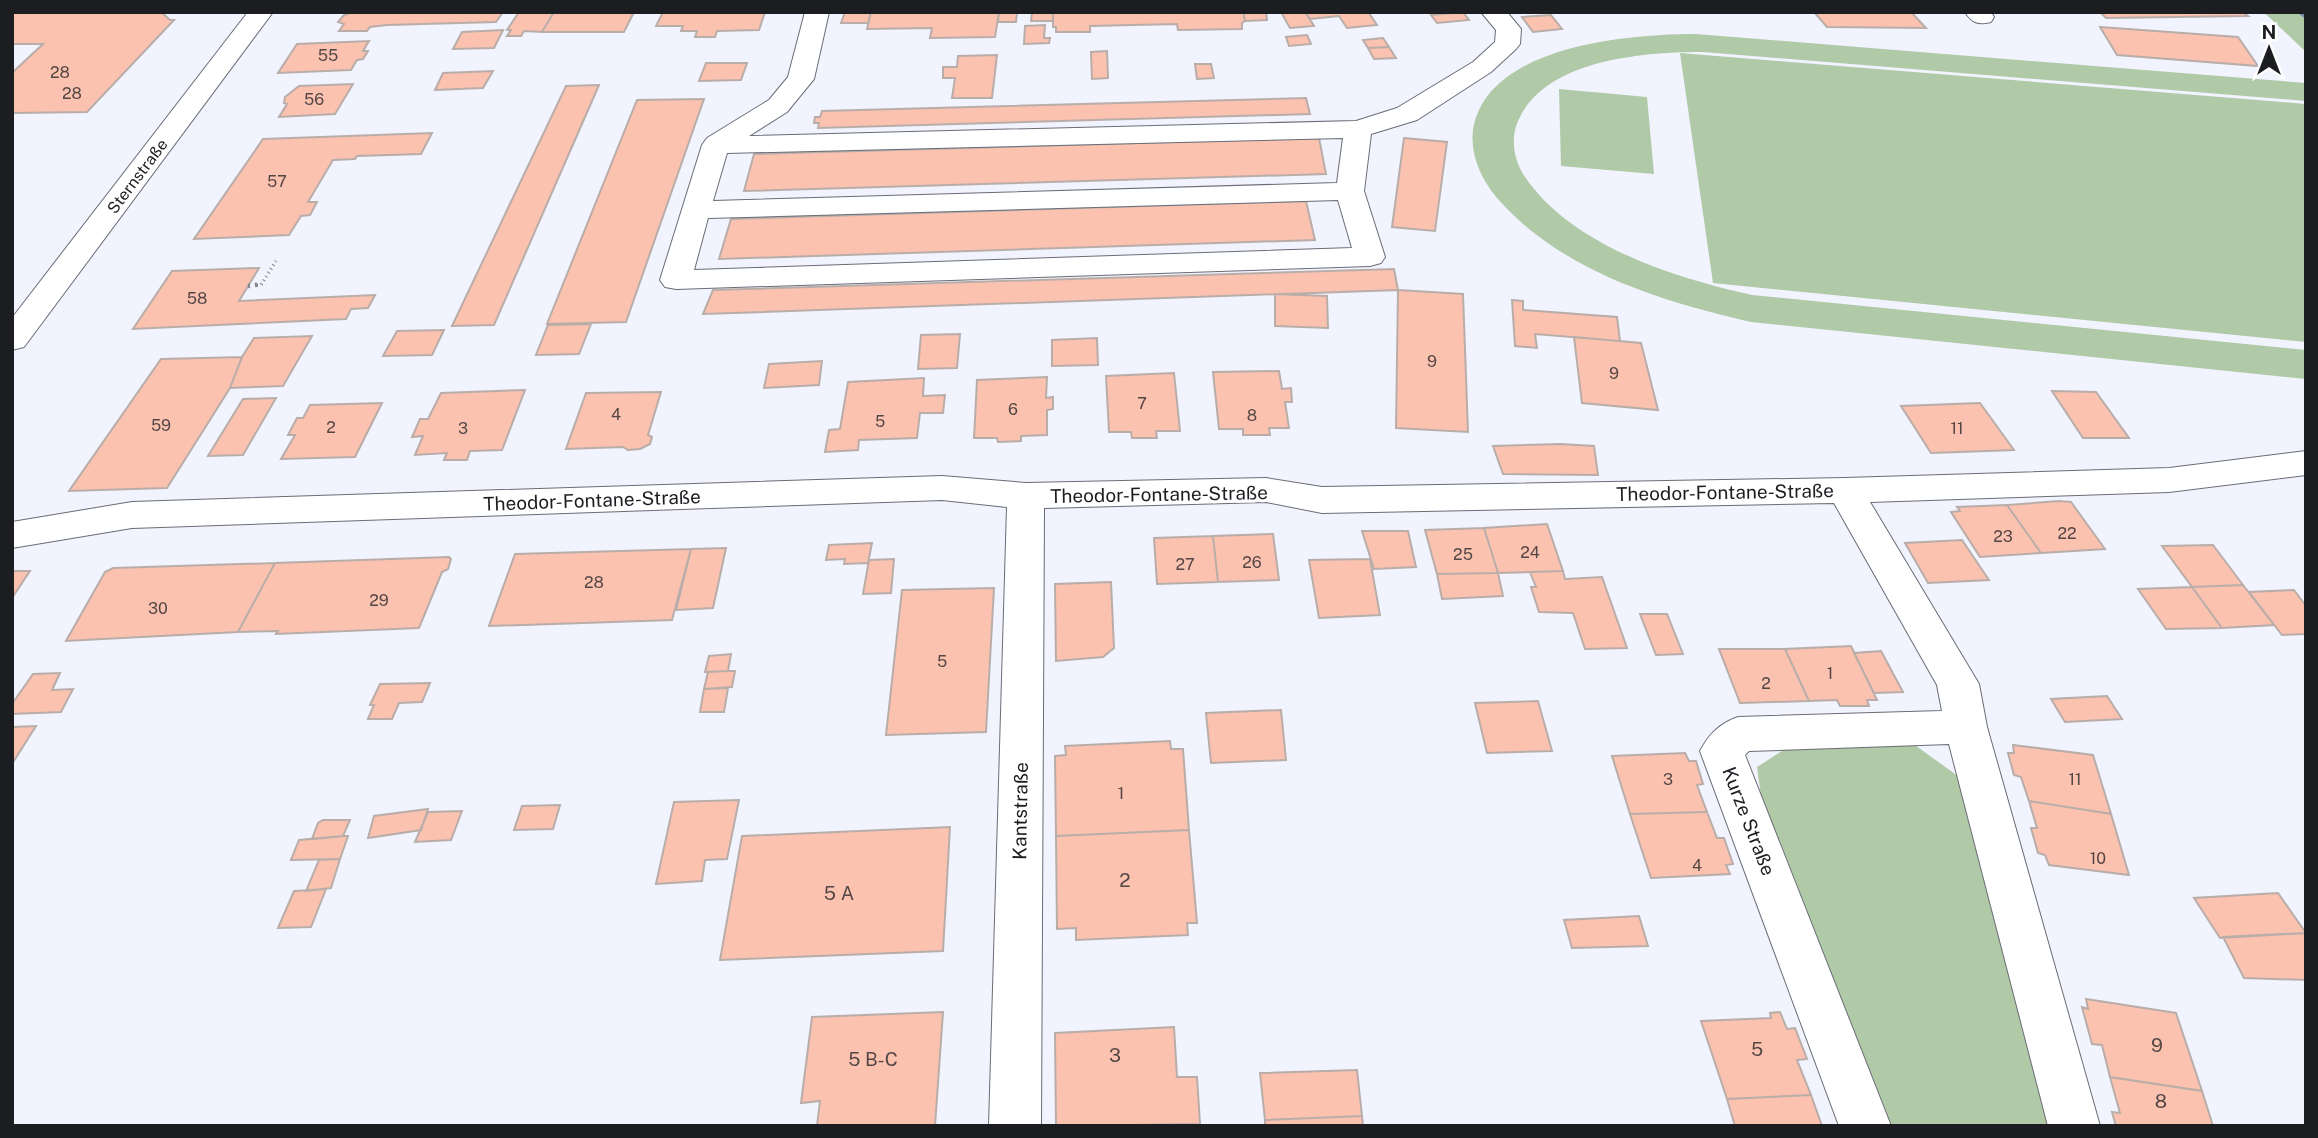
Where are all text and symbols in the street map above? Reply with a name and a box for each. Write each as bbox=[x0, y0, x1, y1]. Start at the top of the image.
north arrow bbox=[2234, 14, 2304, 84]
text: N bbox=[2262, 21, 2276, 43]
house number: 55 bbox=[318, 46, 338, 65]
house number: 28 bbox=[50, 63, 70, 82]
house number: 28 bbox=[62, 84, 82, 103]
house number: 56 bbox=[304, 90, 324, 109]
street label: Sternstraße bbox=[103, 135, 172, 217]
house number: 57 bbox=[267, 172, 287, 191]
house number: 58 bbox=[187, 289, 207, 308]
house number: 9 bbox=[1427, 352, 1437, 371]
house number: 9 bbox=[1609, 364, 1619, 383]
house number: 7 bbox=[1137, 394, 1147, 413]
house number: 6 bbox=[1008, 400, 1018, 419]
house number: 4 bbox=[611, 405, 621, 424]
house number: 8 bbox=[1247, 406, 1257, 425]
house number: 5 bbox=[875, 412, 885, 431]
house number: 59 bbox=[151, 416, 171, 435]
house number: 2 bbox=[326, 418, 336, 437]
house number: 3 bbox=[458, 419, 468, 438]
house number: 11 bbox=[1950, 419, 1964, 438]
street label: Theodor-Fontane-Straße bbox=[1616, 479, 1834, 505]
street label: Theodor-Fontane-Straße bbox=[1050, 481, 1268, 507]
street label: Theodor-Fontane-Straße bbox=[483, 485, 701, 515]
house number: 22 bbox=[2057, 524, 2077, 543]
house number: 23 bbox=[1993, 527, 2013, 546]
house number: 24 bbox=[1520, 543, 1540, 562]
house number: 25 bbox=[1453, 545, 1473, 564]
house number: 26 bbox=[1242, 553, 1262, 572]
house number: 27 bbox=[1175, 555, 1195, 574]
house number: 28 bbox=[584, 573, 604, 592]
house number: 29 bbox=[369, 591, 389, 610]
house number: 30 bbox=[148, 599, 168, 618]
house number: 5 bbox=[937, 652, 947, 671]
house number: 1 bbox=[1827, 664, 1833, 683]
house number: 2 bbox=[1761, 674, 1771, 693]
street label: Kantstraße bbox=[1008, 762, 1032, 860]
street label: Kurze Straße bbox=[1718, 764, 1780, 878]
house number: 3 bbox=[1663, 770, 1673, 789]
house number: 11 bbox=[2068, 770, 2082, 789]
house number: 1 bbox=[1118, 784, 1124, 803]
house number: 10 bbox=[2090, 849, 2106, 868]
house number: 4 bbox=[1692, 856, 1702, 875]
house number: 2 bbox=[1119, 869, 1131, 891]
house number: 5 A bbox=[824, 882, 854, 904]
house number: 9 bbox=[2151, 1034, 2163, 1056]
house number: 5 bbox=[1751, 1038, 1763, 1060]
house number: 3 bbox=[1109, 1044, 1121, 1066]
house number: 5 B-C bbox=[848, 1048, 898, 1070]
house number: 8 bbox=[2155, 1090, 2167, 1112]

